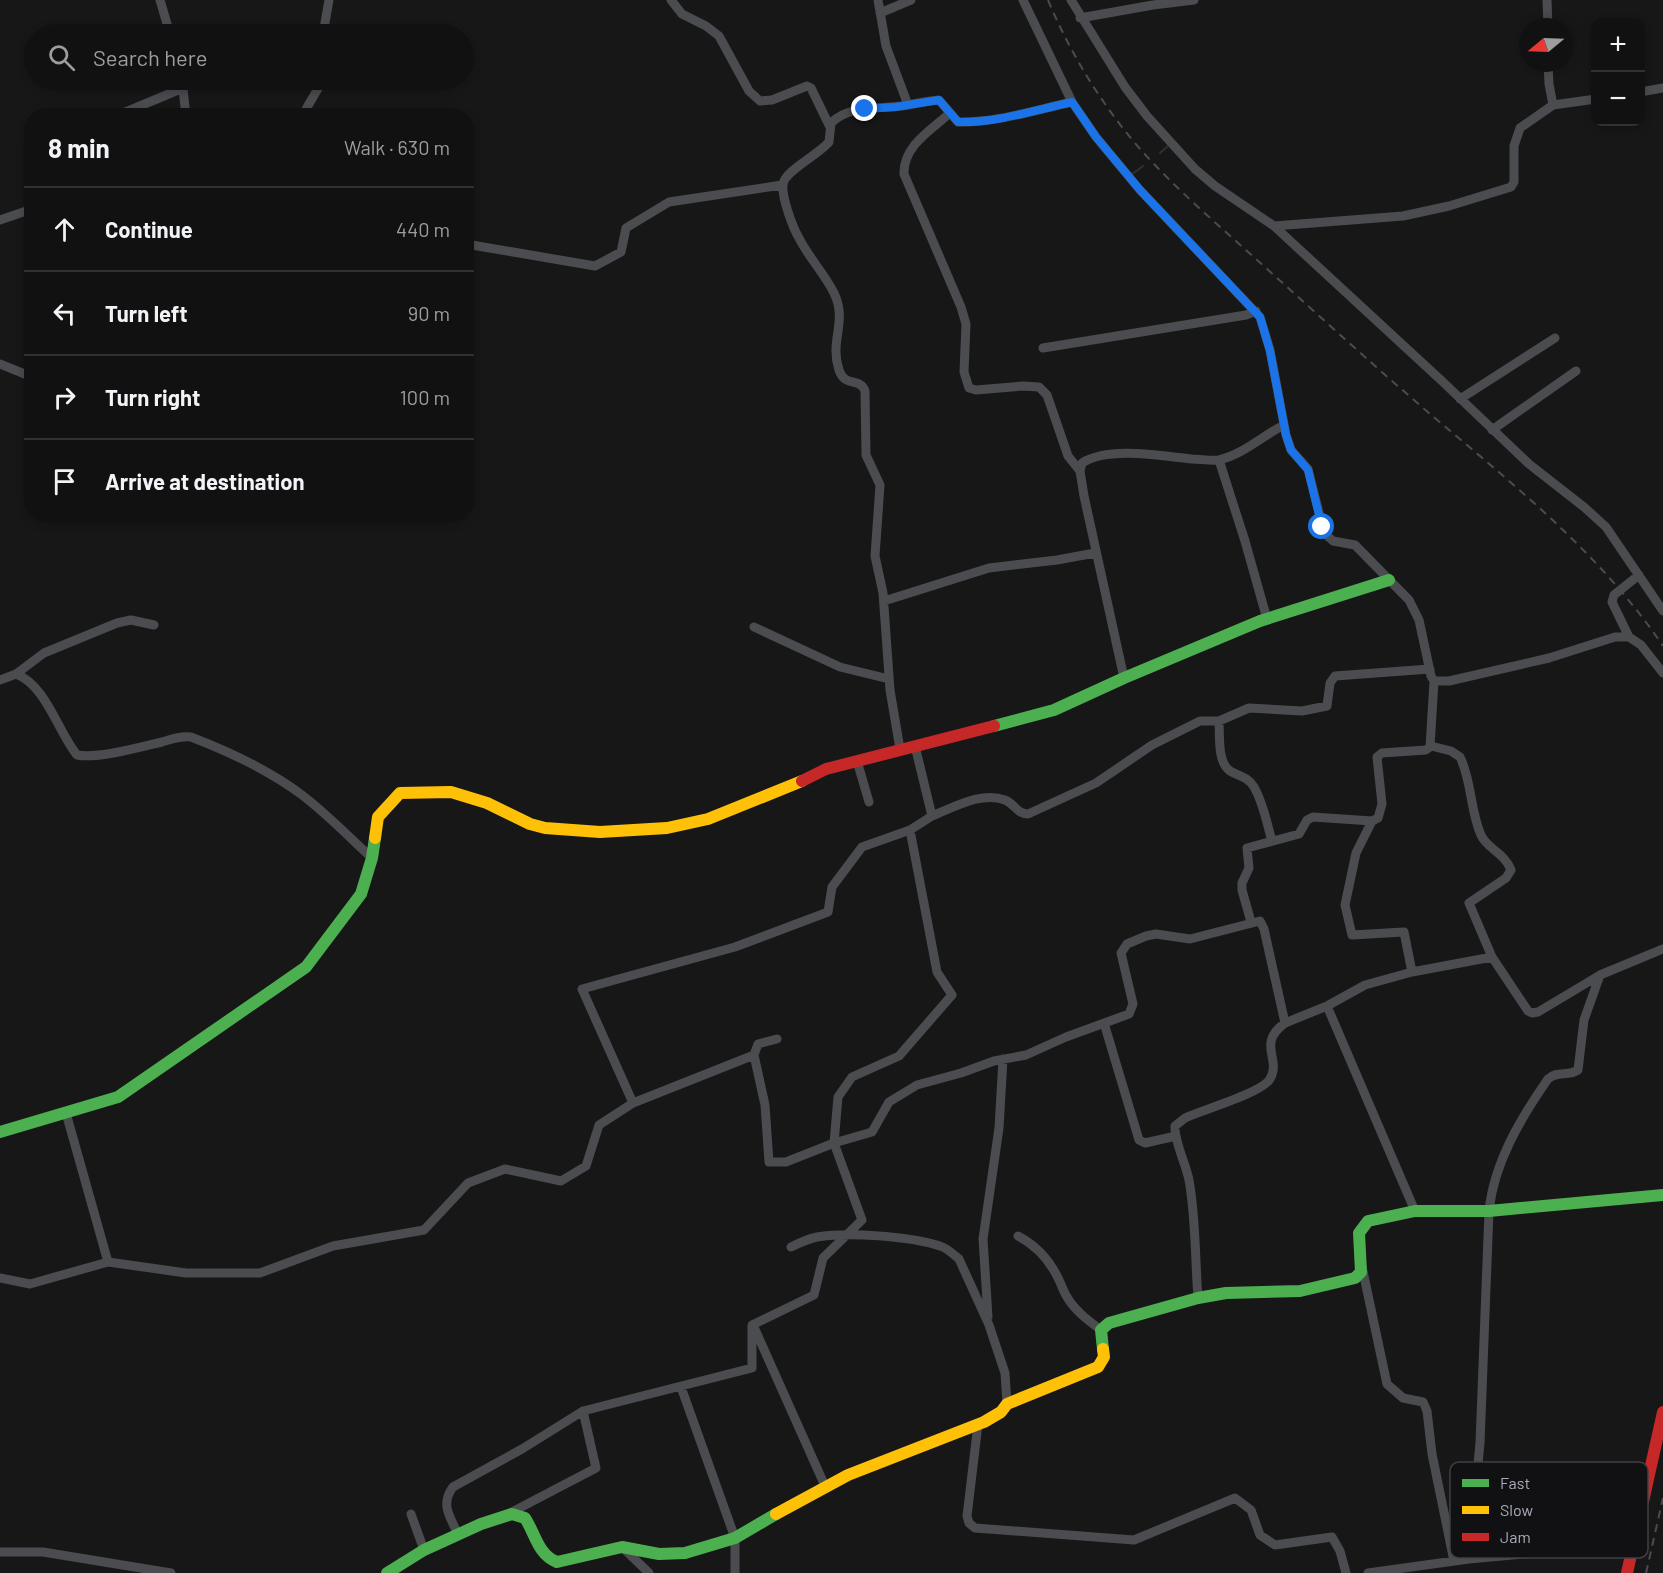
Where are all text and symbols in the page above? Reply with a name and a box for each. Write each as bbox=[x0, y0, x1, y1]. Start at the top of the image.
north arrow bbox=[1519, 18, 1573, 72]
map controls bbox=[1591, 18, 1645, 126]
button: + bbox=[1591, 18, 1645, 72]
search box bbox=[24, 24, 474, 90]
icon: search bbox=[45, 41, 78, 74]
text: Search here bbox=[93, 44, 207, 70]
button: − bbox=[1591, 72, 1645, 126]
route end bbox=[851, 95, 877, 121]
text: 8 min bbox=[48, 132, 110, 163]
text: Walk · 630 m bbox=[344, 135, 450, 159]
icon: ahead bbox=[48, 213, 81, 246]
text: Continue bbox=[105, 216, 193, 242]
text: 440 m bbox=[396, 217, 450, 241]
icon: left bbox=[48, 297, 81, 330]
text: Turn left bbox=[105, 300, 188, 326]
text: 90 m bbox=[408, 301, 450, 325]
icon: right bbox=[48, 381, 81, 414]
text: Turn right bbox=[105, 384, 200, 410]
text: 100 m bbox=[400, 385, 450, 409]
icon: arrive bbox=[48, 465, 81, 498]
text: Arrive at destination bbox=[105, 468, 304, 494]
route start bbox=[1308, 513, 1334, 539]
legend bbox=[1450, 1462, 1648, 1558]
text: Fast bbox=[1500, 1473, 1530, 1492]
text: Slow bbox=[1500, 1500, 1533, 1519]
text: Jam bbox=[1500, 1527, 1531, 1546]

